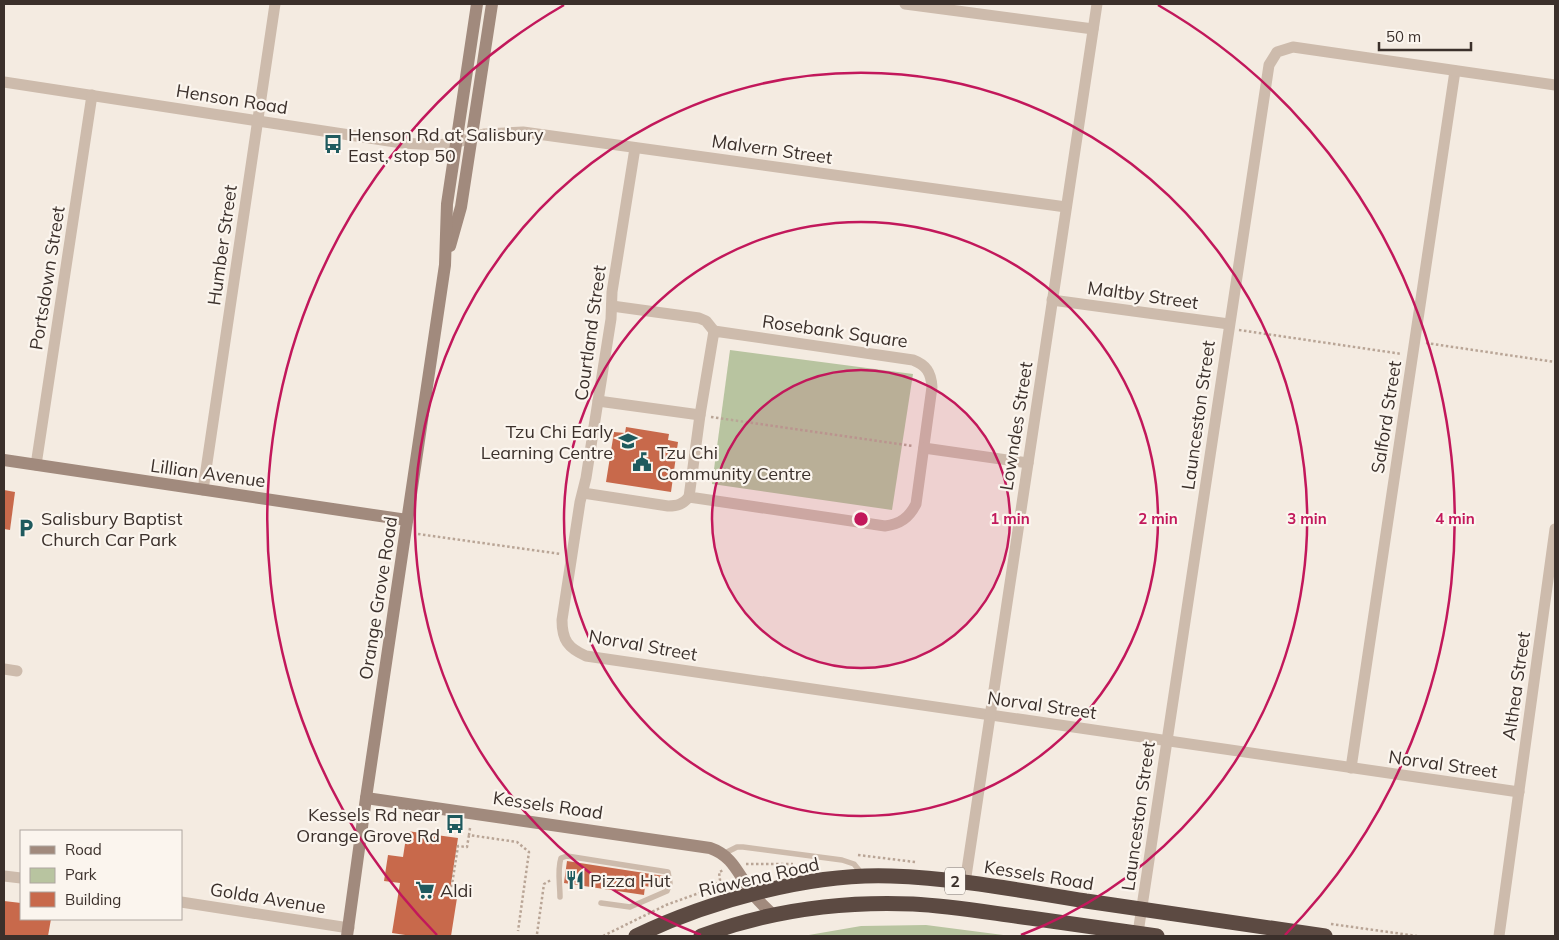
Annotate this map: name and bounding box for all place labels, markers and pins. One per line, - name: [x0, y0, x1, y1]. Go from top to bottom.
- place label: Henson Rd at Salisbury East, stop 50: [348, 123, 544, 167]
- bus stop icon: Henson Rd at Salisbury East, stop 50: [322, 133, 344, 155]
- place label: Tzu Chi Early Learning Centre: [481, 420, 613, 464]
- school or university icon: Tzu Chi Early Learning Centre: [617, 430, 639, 452]
- place label: Tzu Chi Community Centre: [657, 441, 811, 485]
- public building icon: Tzu Chi Community Centre: [631, 451, 653, 473]
- place label: Salisbury Baptist Church Car Park: [41, 507, 183, 551]
- centre of rings: [852, 510, 870, 528]
- parking icon: Salisbury Baptist Church Car Park: [15, 517, 37, 539]
- place label: Kessels Rd near Orange Grove Rd: [296, 803, 440, 847]
- bus stop icon: Kessels Rd near Orange Grove Rd: [444, 813, 466, 835]
- restaurant icon: Pizza Hut: [564, 869, 586, 891]
- place label: Pizza Hut: [590, 869, 671, 892]
- supermarket icon: Aldi: [414, 879, 436, 901]
- place label: Aldi: [440, 879, 473, 902]

